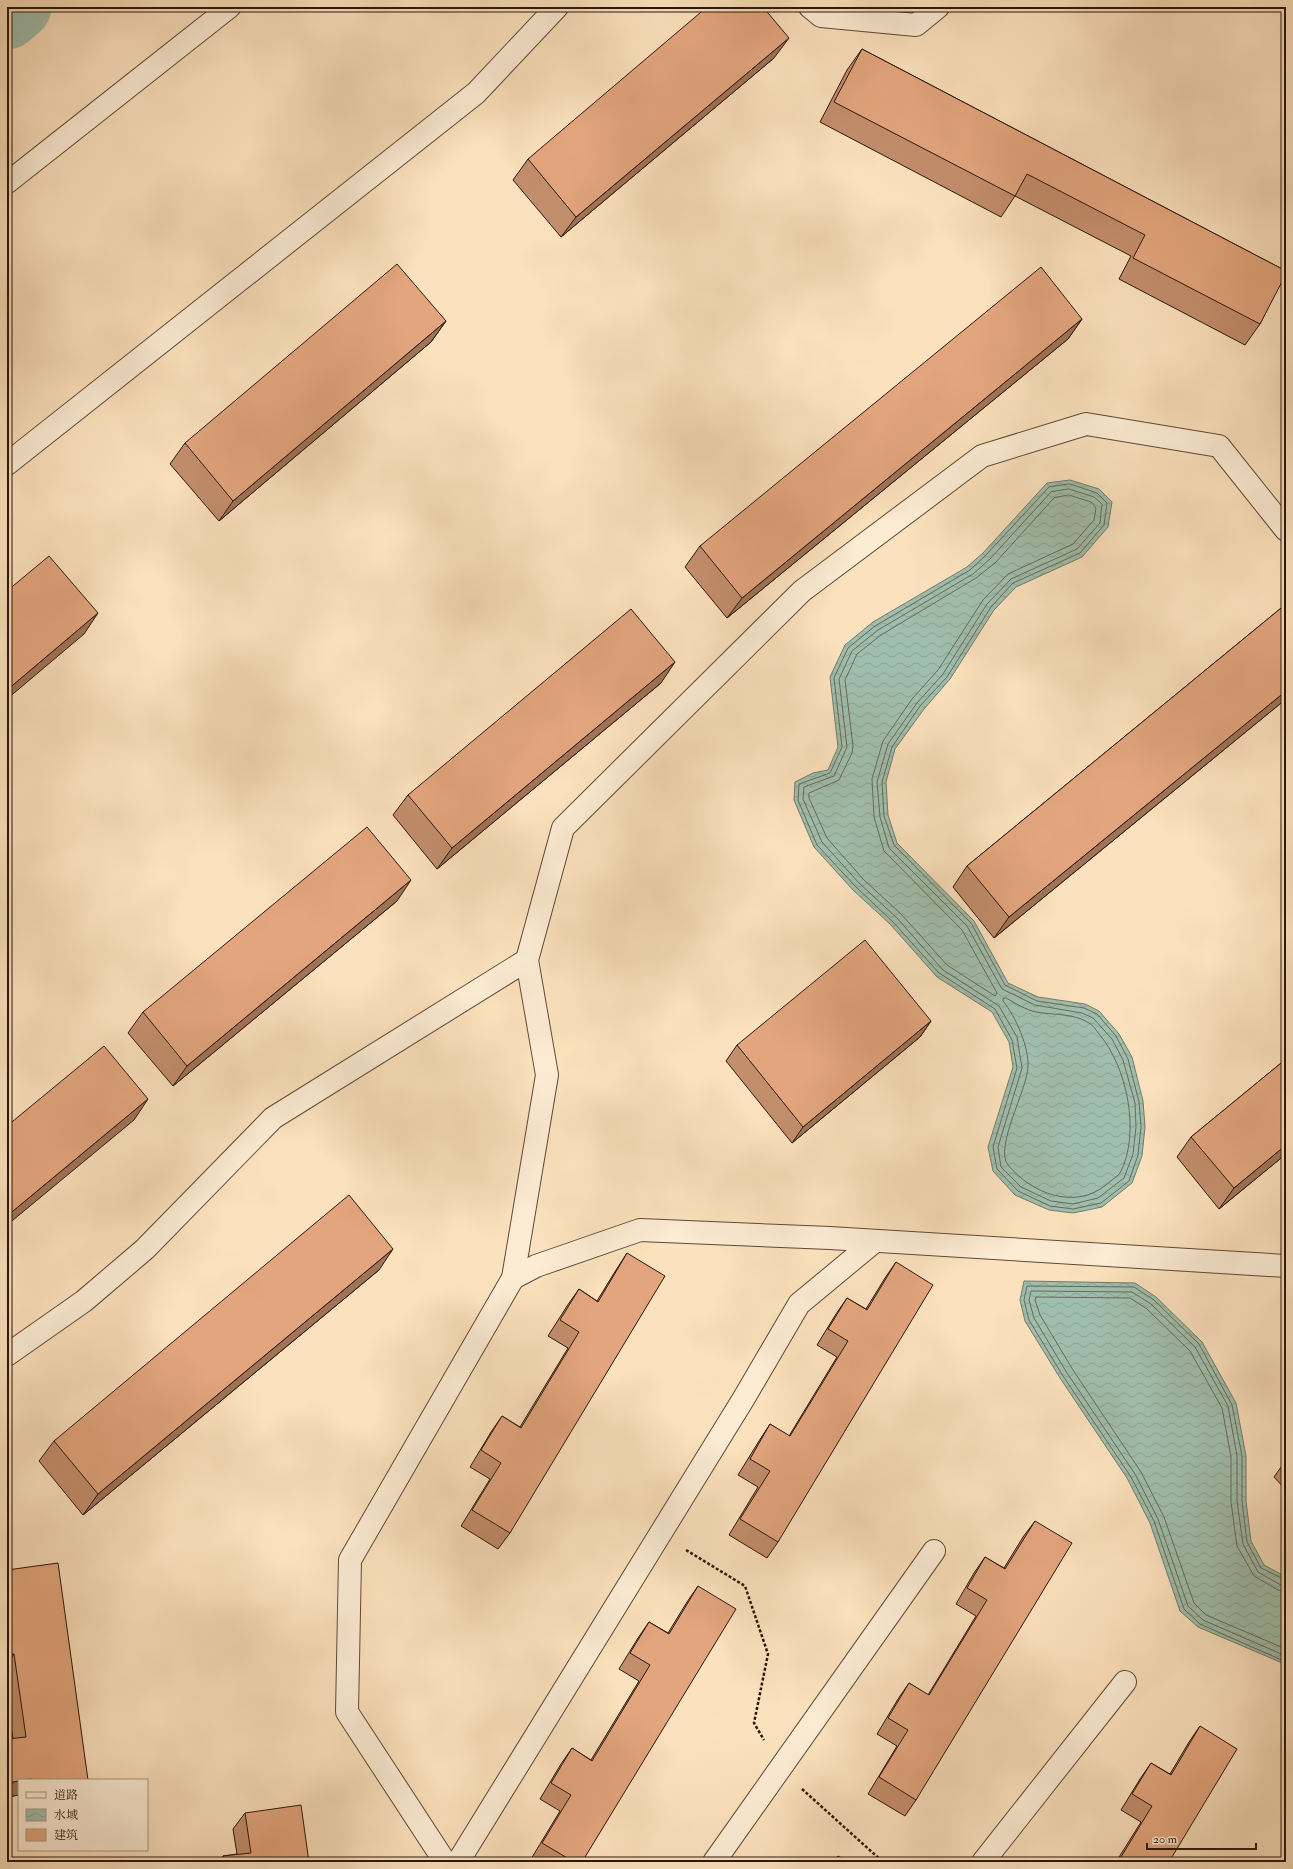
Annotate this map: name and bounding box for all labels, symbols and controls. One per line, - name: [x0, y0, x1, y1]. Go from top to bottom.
- legend: [18, 1779, 148, 1851]
- text: 道路: [54, 1788, 78, 1803]
- text: 水域: [54, 1808, 78, 1823]
- scale bar: [1147, 1825, 1256, 1851]
- text: 建筑: [54, 1828, 78, 1843]
- text: 20 m: [1153, 1832, 1178, 1847]

